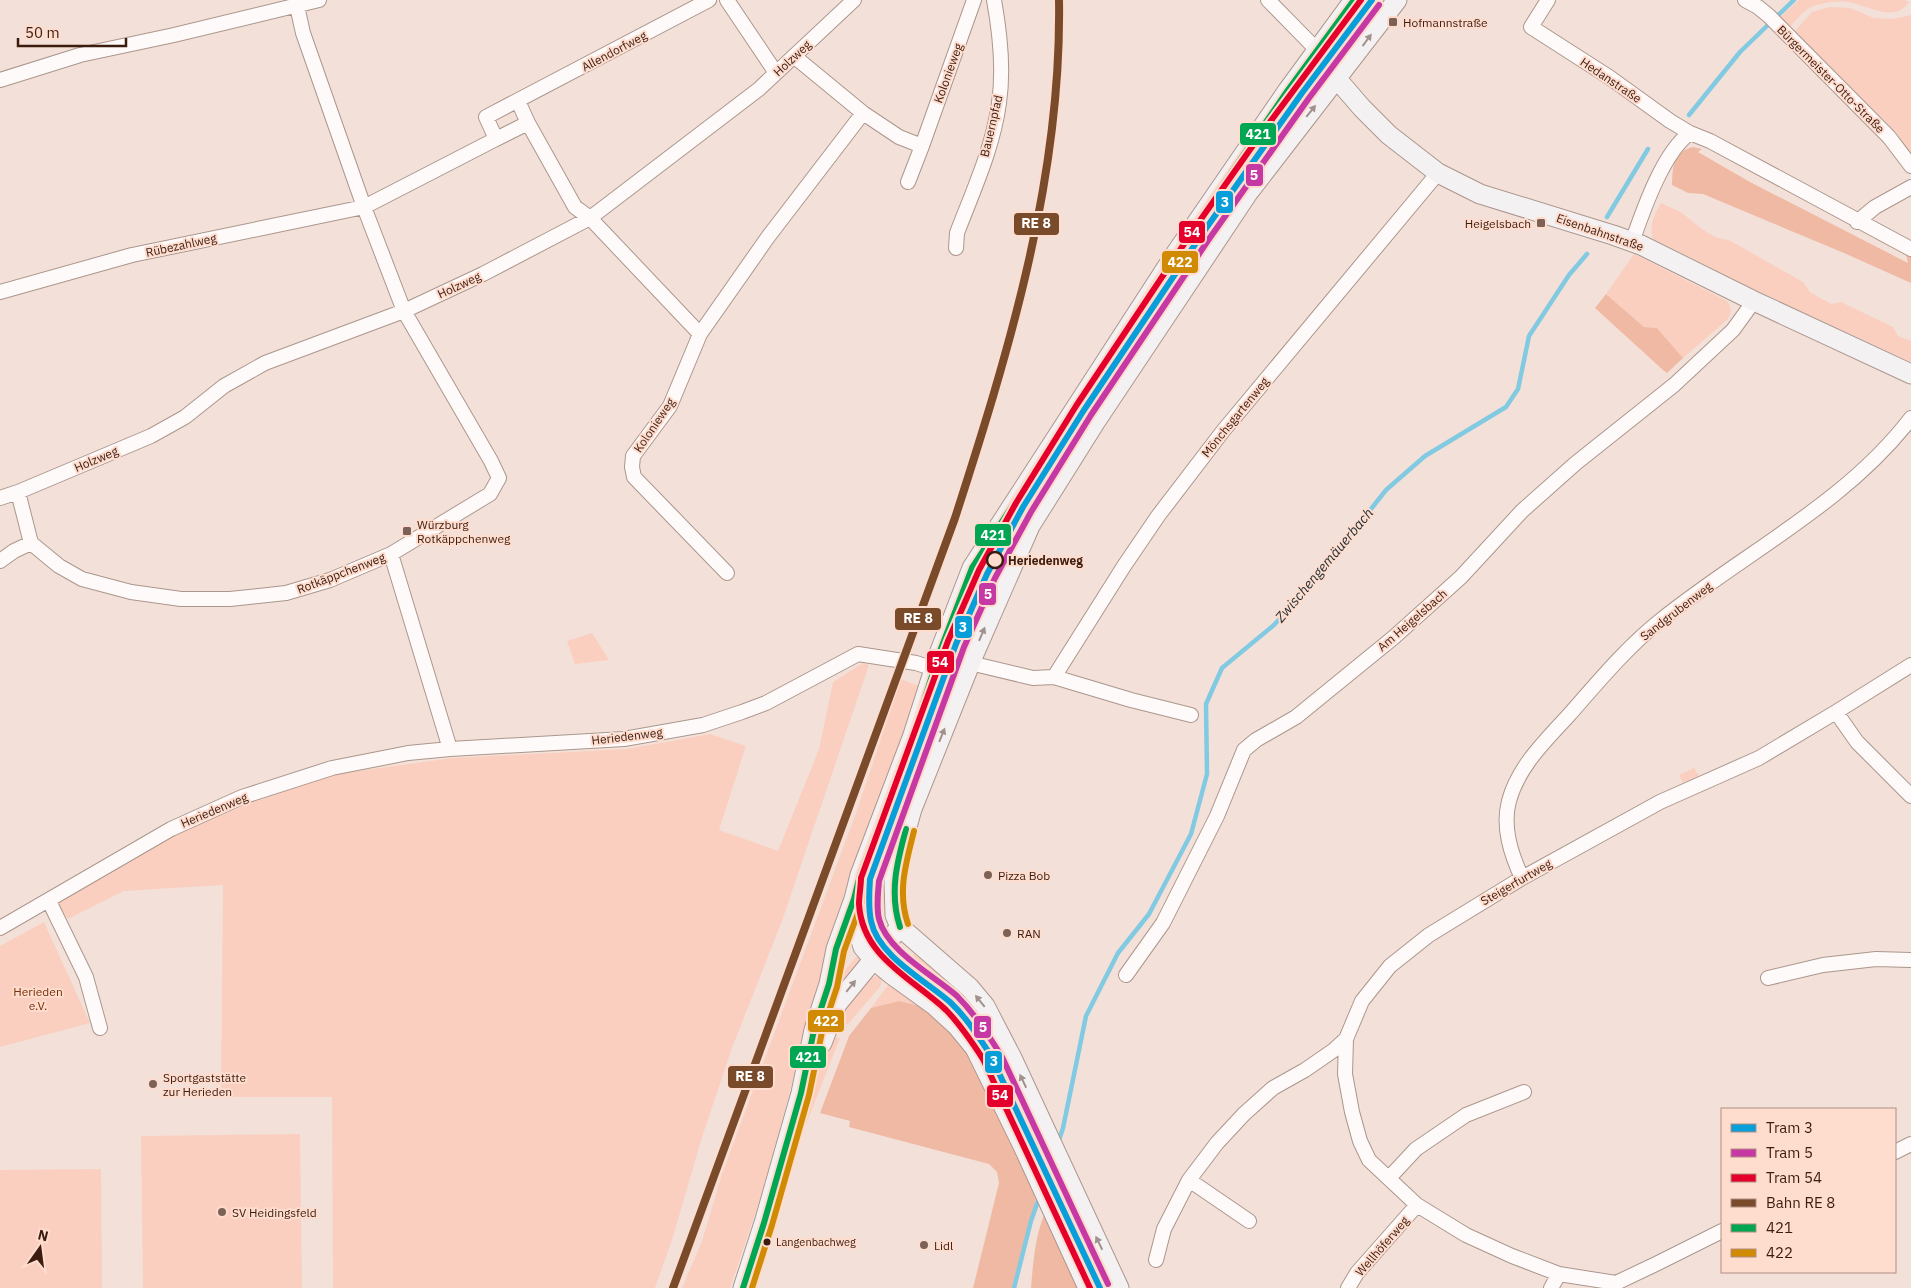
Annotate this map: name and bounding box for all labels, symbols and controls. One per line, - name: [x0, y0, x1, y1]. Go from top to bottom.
- scale bar: [18, 15, 125, 47]
- place label: Hofmannstraße: [1403, 15, 1488, 30]
- marker: Hofmannstraße: [1387, 16, 1399, 28]
- street label: Bürgermeister-Otto-Straße: [1774, 22, 1888, 136]
- text: 50 m: [25, 23, 60, 42]
- street label: Allendorfweg: [579, 27, 650, 74]
- one-way arrow: [1362, 34, 1372, 47]
- street label: Holzweg: [770, 36, 814, 79]
- street label: Kolonieweg: [930, 40, 966, 105]
- street label: Hedanstraße: [1578, 54, 1645, 106]
- street label: Bauernpfad: [977, 94, 1005, 158]
- one-way arrow: [1306, 105, 1317, 118]
- line badge: 421: [1239, 122, 1277, 146]
- text: 421: [1245, 125, 1271, 143]
- line badge: 5: [1245, 163, 1264, 187]
- text: 5: [1250, 166, 1258, 184]
- line badge: 3: [1215, 190, 1234, 214]
- text: 3: [1221, 193, 1229, 211]
- street label: Eisenbahnstraße: [1554, 210, 1646, 254]
- line badge: RE 8: [1013, 212, 1060, 236]
- text: RE 8: [1021, 214, 1051, 232]
- place label: Heigelsbach: [1465, 216, 1531, 231]
- marker: Heigelsbach: [1535, 217, 1547, 229]
- line badge: 54: [1178, 220, 1206, 244]
- text: 54: [1184, 223, 1200, 241]
- street label: Rübezahlweg: [144, 230, 218, 260]
- line badge: 422: [1161, 250, 1199, 274]
- text: 422: [1167, 253, 1193, 271]
- street label: Holzweg: [435, 268, 484, 302]
- street label: Mönchsgartenweg: [1198, 373, 1272, 460]
- street label: Kolonieweg: [630, 394, 678, 455]
- street label: Holzweg: [72, 443, 121, 475]
- water label: Zwischengemäuerbach: [1270, 504, 1377, 627]
- place label: Würzburg Rotkäppchenweg: [417, 517, 511, 546]
- line badge: 421: [974, 523, 1012, 547]
- marker: Würzburg Rotkäppchenweg: [401, 525, 413, 537]
- text: 421: [980, 526, 1006, 544]
- street label: Rotkäppchenweg: [295, 549, 388, 597]
- marker: Heriedenweg: [986, 551, 1004, 569]
- place label: Heriedenweg: [1008, 553, 1083, 568]
- street label: Sandgrubenweg: [1637, 578, 1715, 644]
- line badge: 5: [978, 582, 997, 606]
- text: 5: [984, 585, 992, 603]
- street label: Am Heigelsbach: [1374, 586, 1450, 654]
- line badge: RE 8: [894, 607, 942, 631]
- text: RE 8: [903, 609, 933, 627]
- line badge: 3: [954, 615, 973, 639]
- text: 3: [959, 618, 967, 636]
- one-way arrow: [979, 627, 987, 641]
- line badge: 54: [926, 650, 955, 674]
- text: 54: [932, 653, 948, 671]
- street label: Heriedenweg: [591, 724, 664, 748]
- one-way arrow: [938, 727, 946, 742]
- street label: Heriedenweg: [178, 789, 250, 831]
- street label: Steigerfurtweg: [1478, 855, 1555, 908]
- place label: Pizza Bob: [998, 868, 1050, 883]
- marker: Pizza Bob: [982, 869, 994, 881]
- place label: RAN: [1017, 926, 1041, 941]
- marker: RAN: [1001, 927, 1013, 939]
- one-way arrow: [845, 980, 856, 993]
- park label: Herieden e.V.: [13, 984, 63, 1013]
- one-way arrow: [975, 995, 986, 1008]
- line badge: 422: [807, 1009, 845, 1033]
- text: 422: [813, 1012, 839, 1030]
- line badge: 5: [973, 1015, 992, 1039]
- text: 5: [979, 1018, 987, 1036]
- line badge: 421: [789, 1045, 827, 1069]
- text: 421: [795, 1048, 821, 1066]
- line badge: 3: [984, 1050, 1003, 1074]
- text: 3: [990, 1052, 998, 1070]
- line badge: RE 8: [727, 1065, 774, 1089]
- text: RE 8: [735, 1067, 765, 1085]
- place label: Sportgaststätte zur Herieden: [163, 1070, 247, 1099]
- one-way arrow: [1019, 1074, 1027, 1088]
- marker: Sportgaststätte zur Herieden: [147, 1078, 159, 1090]
- line badge: 54: [986, 1084, 1014, 1108]
- text: 54: [992, 1086, 1008, 1104]
- legend: [1721, 1108, 1896, 1273]
- text: Tram 3: [1766, 1118, 1813, 1137]
- text: Tram 5: [1766, 1143, 1813, 1162]
- text: Tram 54: [1766, 1168, 1822, 1187]
- text: Bahn RE 8: [1766, 1193, 1835, 1212]
- place label: SV Heidingsfeld: [232, 1205, 317, 1220]
- marker: SV Heidingsfeld: [216, 1206, 228, 1218]
- street label: Wellhöferweg: [1352, 1213, 1412, 1279]
- text: 421: [1766, 1218, 1793, 1237]
- north arrow: [15, 1223, 65, 1273]
- text: N: [36, 1225, 50, 1245]
- place label: Langenbachweg: [776, 1235, 856, 1249]
- one-way arrow: [1095, 1236, 1103, 1250]
- marker: Langenbachweg: [762, 1237, 772, 1247]
- place label: Lidl: [934, 1238, 953, 1253]
- marker: Lidl: [918, 1239, 930, 1251]
- text: 422: [1766, 1243, 1793, 1262]

